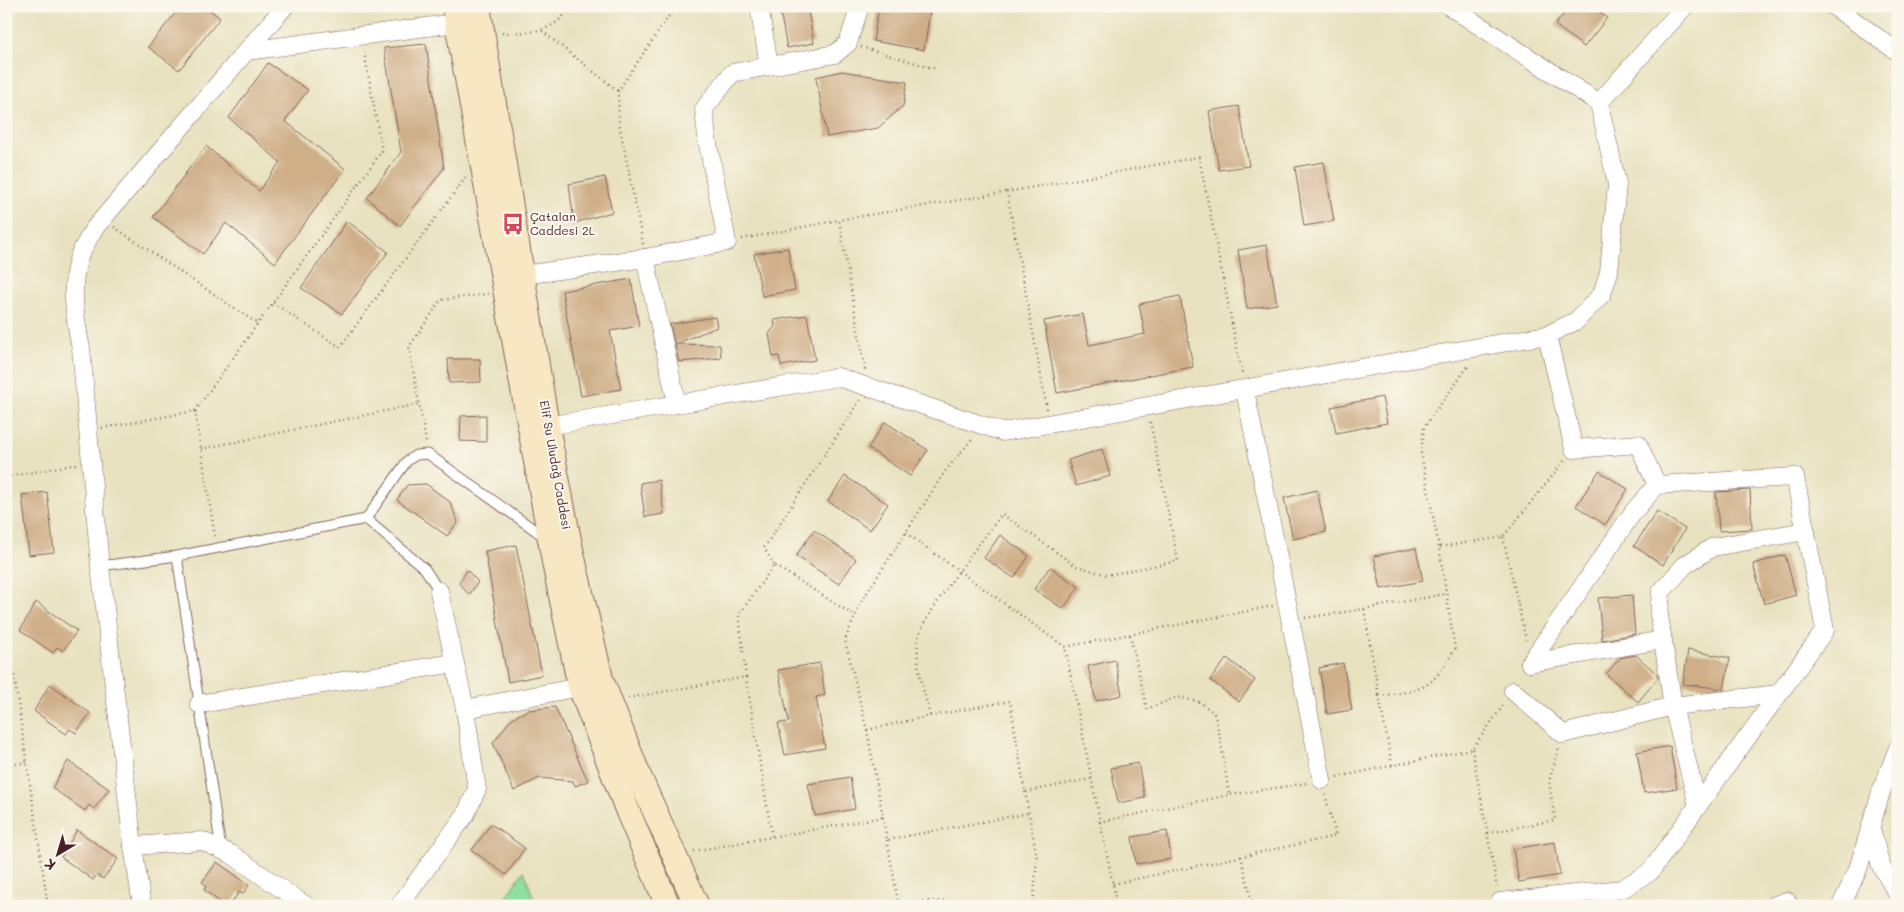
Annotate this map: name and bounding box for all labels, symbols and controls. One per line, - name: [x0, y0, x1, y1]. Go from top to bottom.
- place label: Çatalan Caddesi 2L: [530, 208, 596, 238]
- bus stop icon: Çatalan Caddesi 2L: [500, 211, 526, 237]
- street label: Elif Su Uludağ Caddesi: [537, 399, 575, 531]
- north arrow: [32, 830, 82, 880]
- text: K: [40, 854, 59, 875]

